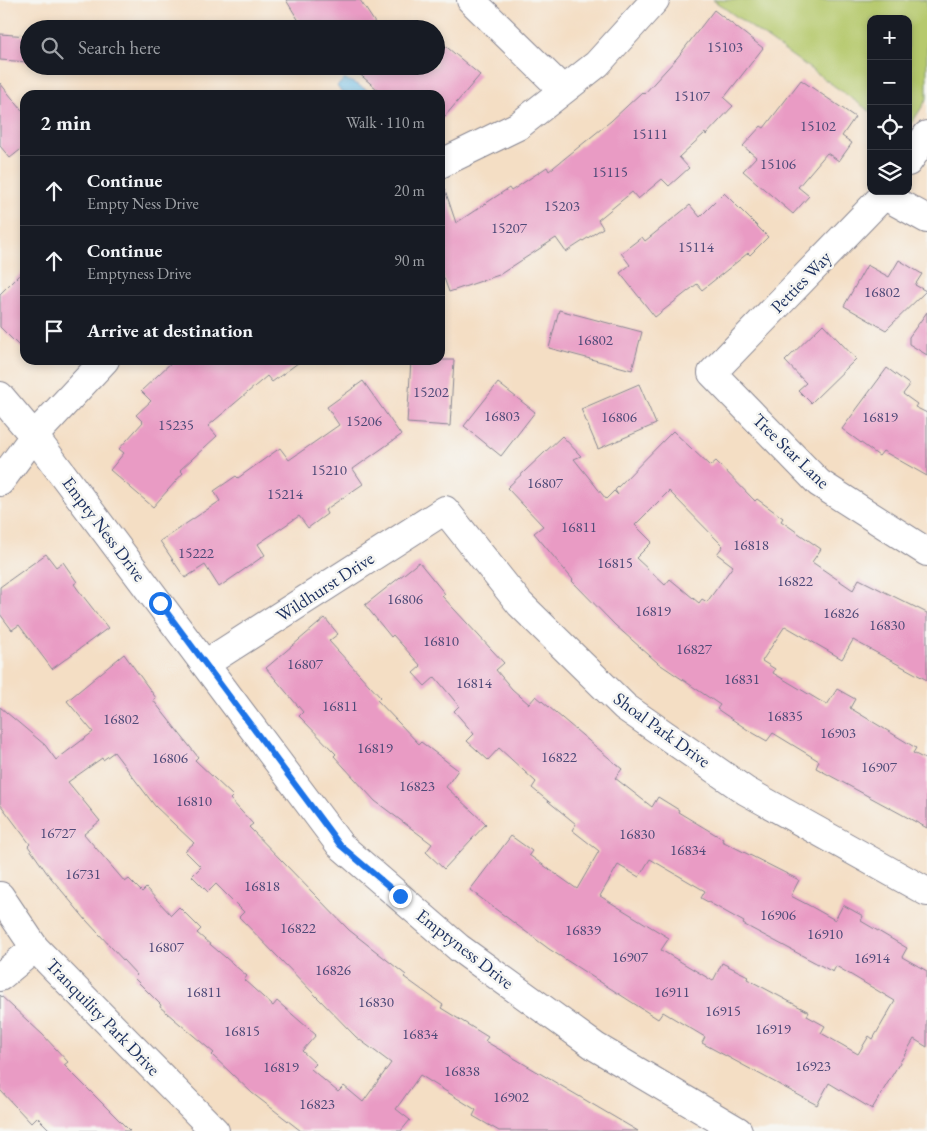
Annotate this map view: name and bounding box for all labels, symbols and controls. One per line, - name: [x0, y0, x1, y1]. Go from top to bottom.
- map controls: [867, 15, 912, 195]
- button: +: [867, 15, 912, 60]
- search box: [20, 20, 445, 75]
- icon: search: [38, 34, 66, 62]
- text: Search here: [78, 35, 160, 60]
- house number: 15103: [707, 37, 743, 56]
- button: −: [867, 60, 912, 105]
- house number: 15107: [674, 86, 711, 105]
- button: locate: [867, 105, 912, 150]
- text: 2 min: [40, 109, 91, 136]
- text: Walk · 110 m: [346, 112, 425, 133]
- house number: 15102: [800, 116, 837, 135]
- house number: 15111: [632, 124, 668, 143]
- button: layers: [867, 150, 912, 195]
- house number: 15106: [760, 154, 796, 173]
- house number: 15115: [592, 162, 628, 181]
- text: Continue: [87, 168, 162, 193]
- icon: ahead: [40, 177, 68, 205]
- text: 20 m: [394, 180, 425, 201]
- text: Empty Ness Drive: [87, 193, 199, 214]
- house number: 15203: [544, 196, 580, 215]
- house number: 15207: [491, 218, 528, 237]
- house number: 15114: [678, 237, 715, 256]
- text: Continue: [87, 238, 162, 263]
- street label: Petties Way: [765, 246, 836, 318]
- icon: ahead: [40, 247, 68, 275]
- text: 90 m: [394, 250, 425, 271]
- text: Emptyness Drive: [87, 263, 191, 284]
- house number: 16802: [864, 282, 901, 301]
- icon: arrive: [40, 317, 68, 345]
- text: Arrive at destination: [87, 318, 253, 343]
- house number: 16802: [577, 330, 614, 349]
- house number: 15202: [413, 382, 450, 401]
- house number: 16803: [484, 406, 520, 425]
- house number: 16806: [601, 407, 637, 426]
- house number: 16819: [862, 407, 898, 426]
- street label: Tree Star Lane: [748, 408, 835, 493]
- house number: 15206: [346, 411, 382, 430]
- house number: 15235: [158, 415, 194, 434]
- house number: 15210: [311, 460, 347, 479]
- street label: Empty Ness Drive: [57, 472, 151, 586]
- house number: 16807: [527, 473, 564, 492]
- house number: 15214: [267, 484, 304, 503]
- house number: 16811: [561, 517, 597, 536]
- house number: 16818: [733, 535, 769, 554]
- house number: 15222: [178, 543, 215, 562]
- street label: Wildhurst Drive: [271, 546, 378, 627]
- house number: 16815: [597, 553, 633, 572]
- house number: 16822: [777, 571, 814, 590]
- house number: 16806: [387, 589, 423, 608]
- route start: [149, 592, 172, 615]
- house number: 16819: [635, 601, 671, 620]
- house number: 16826: [823, 603, 859, 622]
- house number: 16830: [869, 615, 905, 634]
- house number: 16810: [423, 631, 459, 650]
- house number: 16827: [676, 639, 713, 658]
- house number: 16807: [287, 654, 324, 673]
- house number: 16831: [724, 669, 760, 688]
- house number: 16814: [456, 673, 493, 692]
- street label: Shoal Park Drive: [609, 687, 715, 772]
- house number: 16811: [322, 696, 358, 715]
- house number: 16835: [767, 706, 803, 725]
- house number: 16802: [103, 709, 140, 728]
- house number: 16903: [820, 723, 856, 742]
- house number: 16819: [357, 738, 393, 757]
- house number: 16822: [541, 747, 578, 766]
- house number: 16806: [152, 748, 188, 767]
- house number: 16907: [861, 757, 898, 776]
- house number: 16823: [399, 776, 435, 795]
- house number: 16810: [176, 791, 212, 810]
- house number: 16727: [40, 823, 77, 842]
- house number: 16830: [619, 824, 655, 843]
- house number: 16834: [670, 840, 707, 859]
- house number: 16731: [65, 864, 101, 883]
- house number: 16818: [244, 876, 280, 895]
- route end: [389, 885, 412, 908]
- street label: Emptyness Drive: [412, 903, 519, 994]
- house number: 16906: [760, 905, 796, 924]
- house number: 16822: [280, 918, 317, 937]
- house number: 16839: [565, 920, 601, 939]
- house number: 16910: [807, 924, 843, 943]
- house number: 16807: [148, 937, 185, 956]
- house number: 16907: [612, 947, 649, 966]
- house number: 16914: [854, 948, 891, 967]
- street label: Tranquility Park Drive: [41, 953, 165, 1080]
- house number: 16826: [315, 960, 351, 979]
- house number: 16811: [186, 982, 222, 1001]
- house number: 16911: [654, 982, 690, 1001]
- house number: 16830: [358, 992, 394, 1011]
- house number: 16915: [705, 1001, 741, 1020]
- house number: 16919: [755, 1019, 791, 1038]
- house number: 16815: [224, 1021, 260, 1040]
- house number: 16834: [402, 1024, 439, 1043]
- house number: 16923: [795, 1056, 831, 1075]
- house number: 16819: [263, 1057, 299, 1076]
- house number: 16838: [444, 1061, 480, 1080]
- house number: 16902: [493, 1087, 530, 1106]
- house number: 16823: [299, 1094, 335, 1113]

